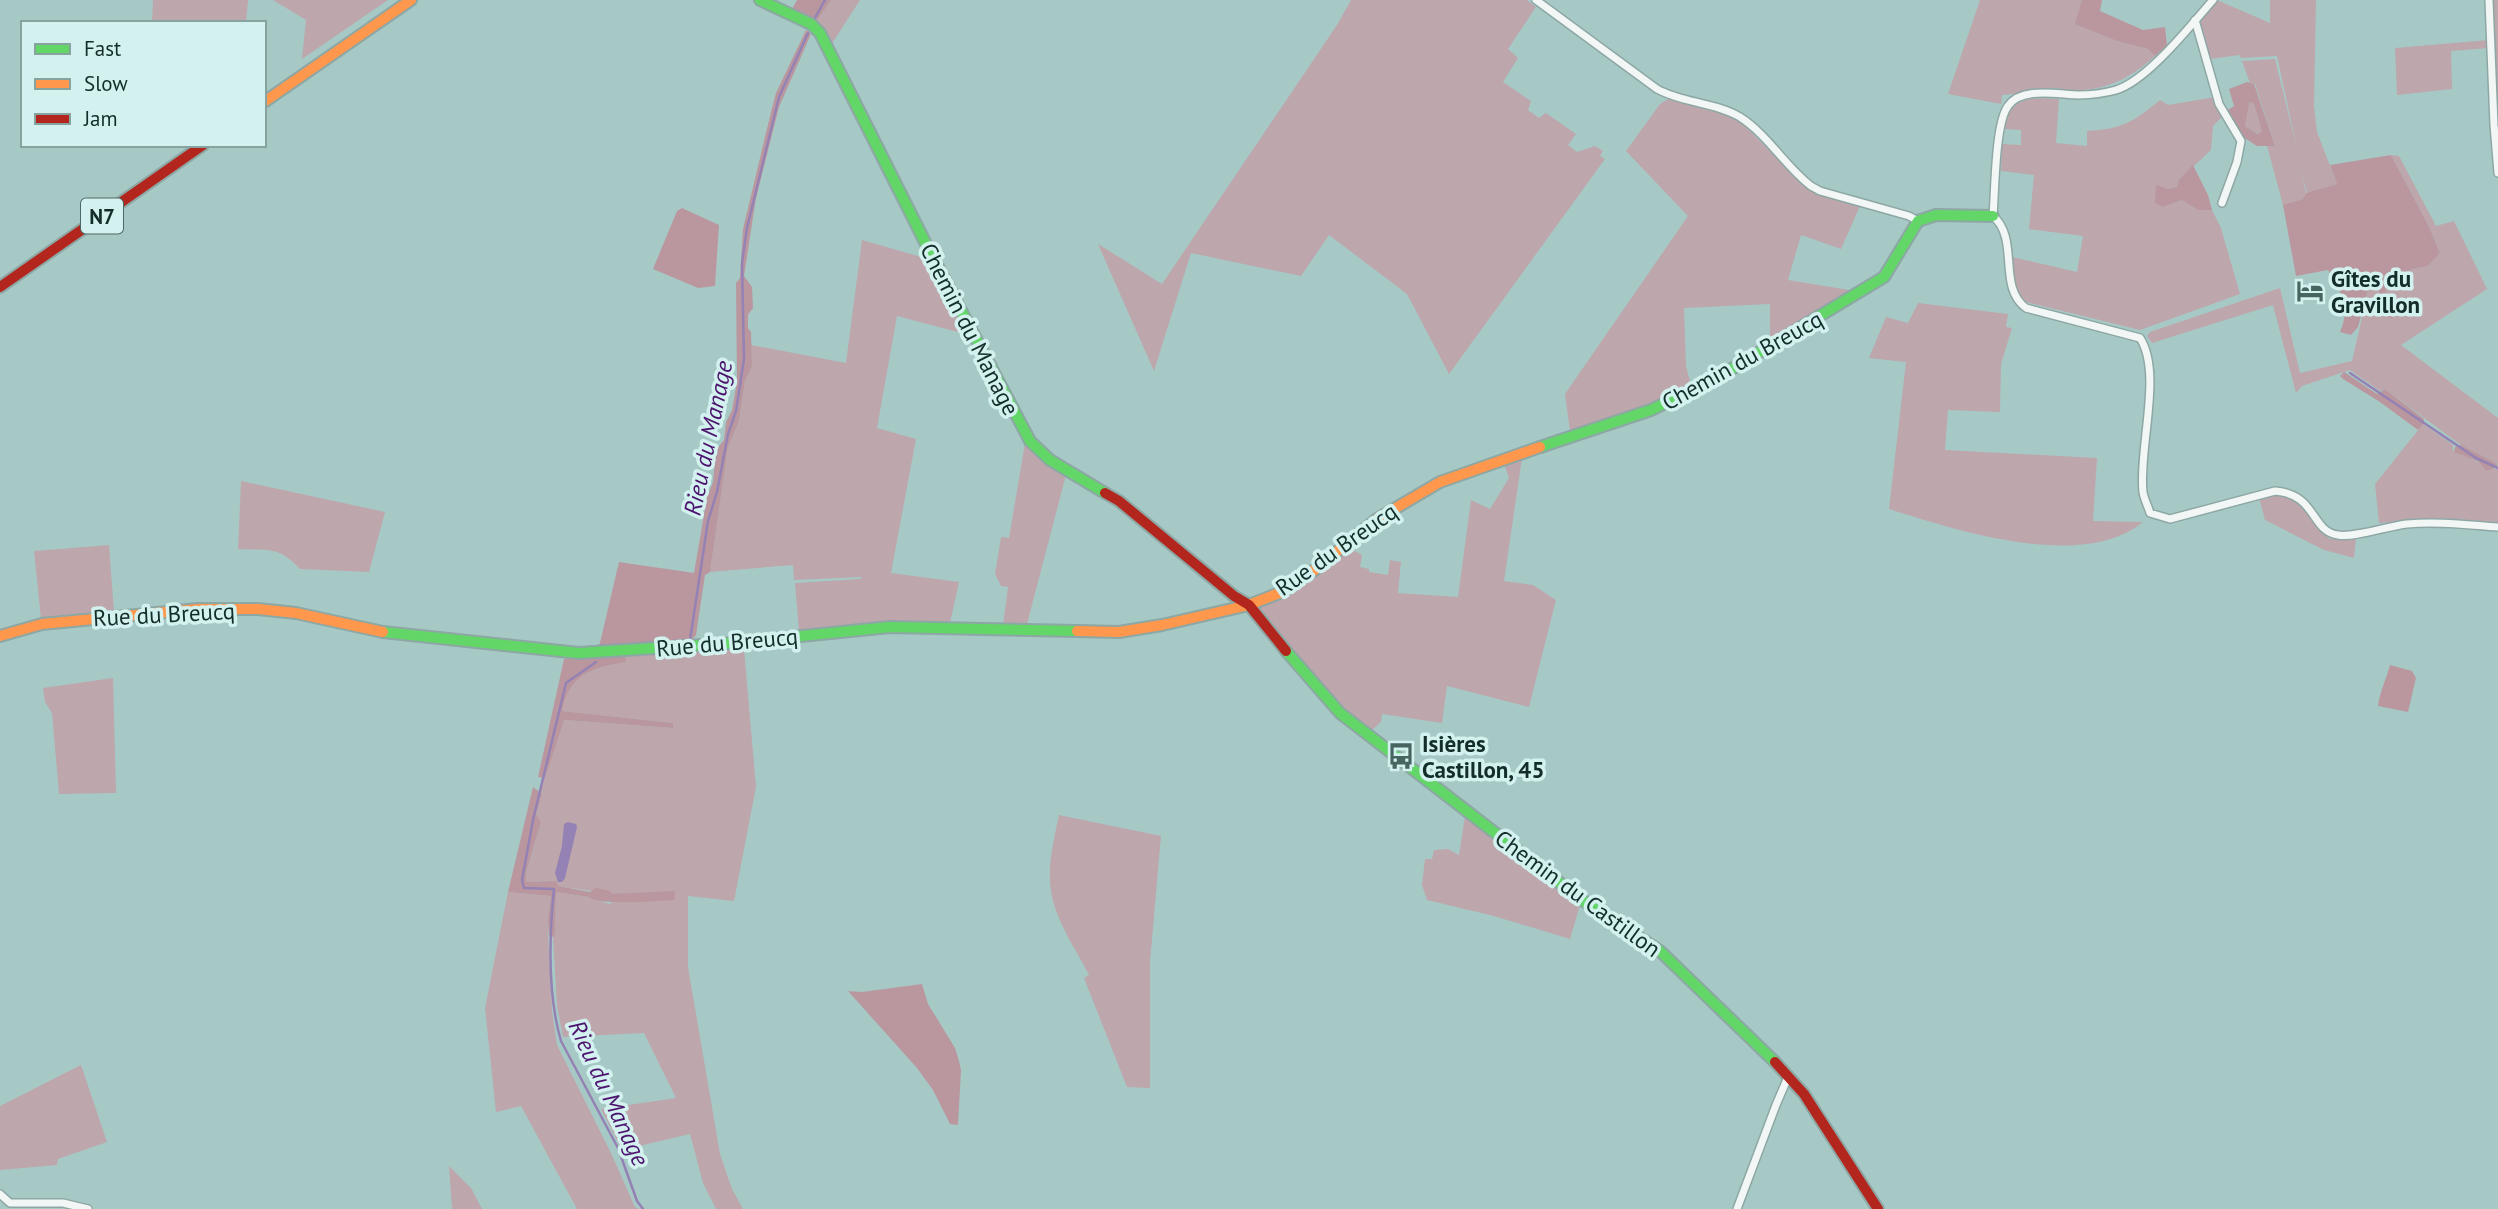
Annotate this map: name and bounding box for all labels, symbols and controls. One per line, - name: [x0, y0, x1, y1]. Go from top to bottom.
- legend: [21, 21, 266, 147]
- text: Fast: [84, 35, 121, 62]
- text: Slow: [84, 70, 128, 97]
- text: Jam: [83, 105, 118, 132]
- road number: N7: [81, 198, 123, 234]
- street label: Chemin du Manage: [914, 238, 1026, 420]
- place label: Gîtes du Gravillon: [2331, 264, 2420, 319]
- hotel icon: Gîtes du Gravillon: [2295, 276, 2325, 306]
- street label: Chemin du Breucq: [1657, 304, 1827, 416]
- water label: Rieu du Manage: [676, 358, 740, 518]
- street label: Rue du Breucq: [1269, 496, 1403, 602]
- street label: Rue du Breucq: [92, 596, 236, 632]
- street label: Rue du Breucq: [655, 621, 799, 663]
- place label: Isières Castillon, 45: [1422, 729, 1544, 784]
- bus stop icon: Isières Castillon, 45: [1386, 741, 1416, 771]
- street label: Chemin du Castillon: [1489, 823, 1667, 963]
- water label: Rieu du Manage: [562, 1015, 656, 1171]

